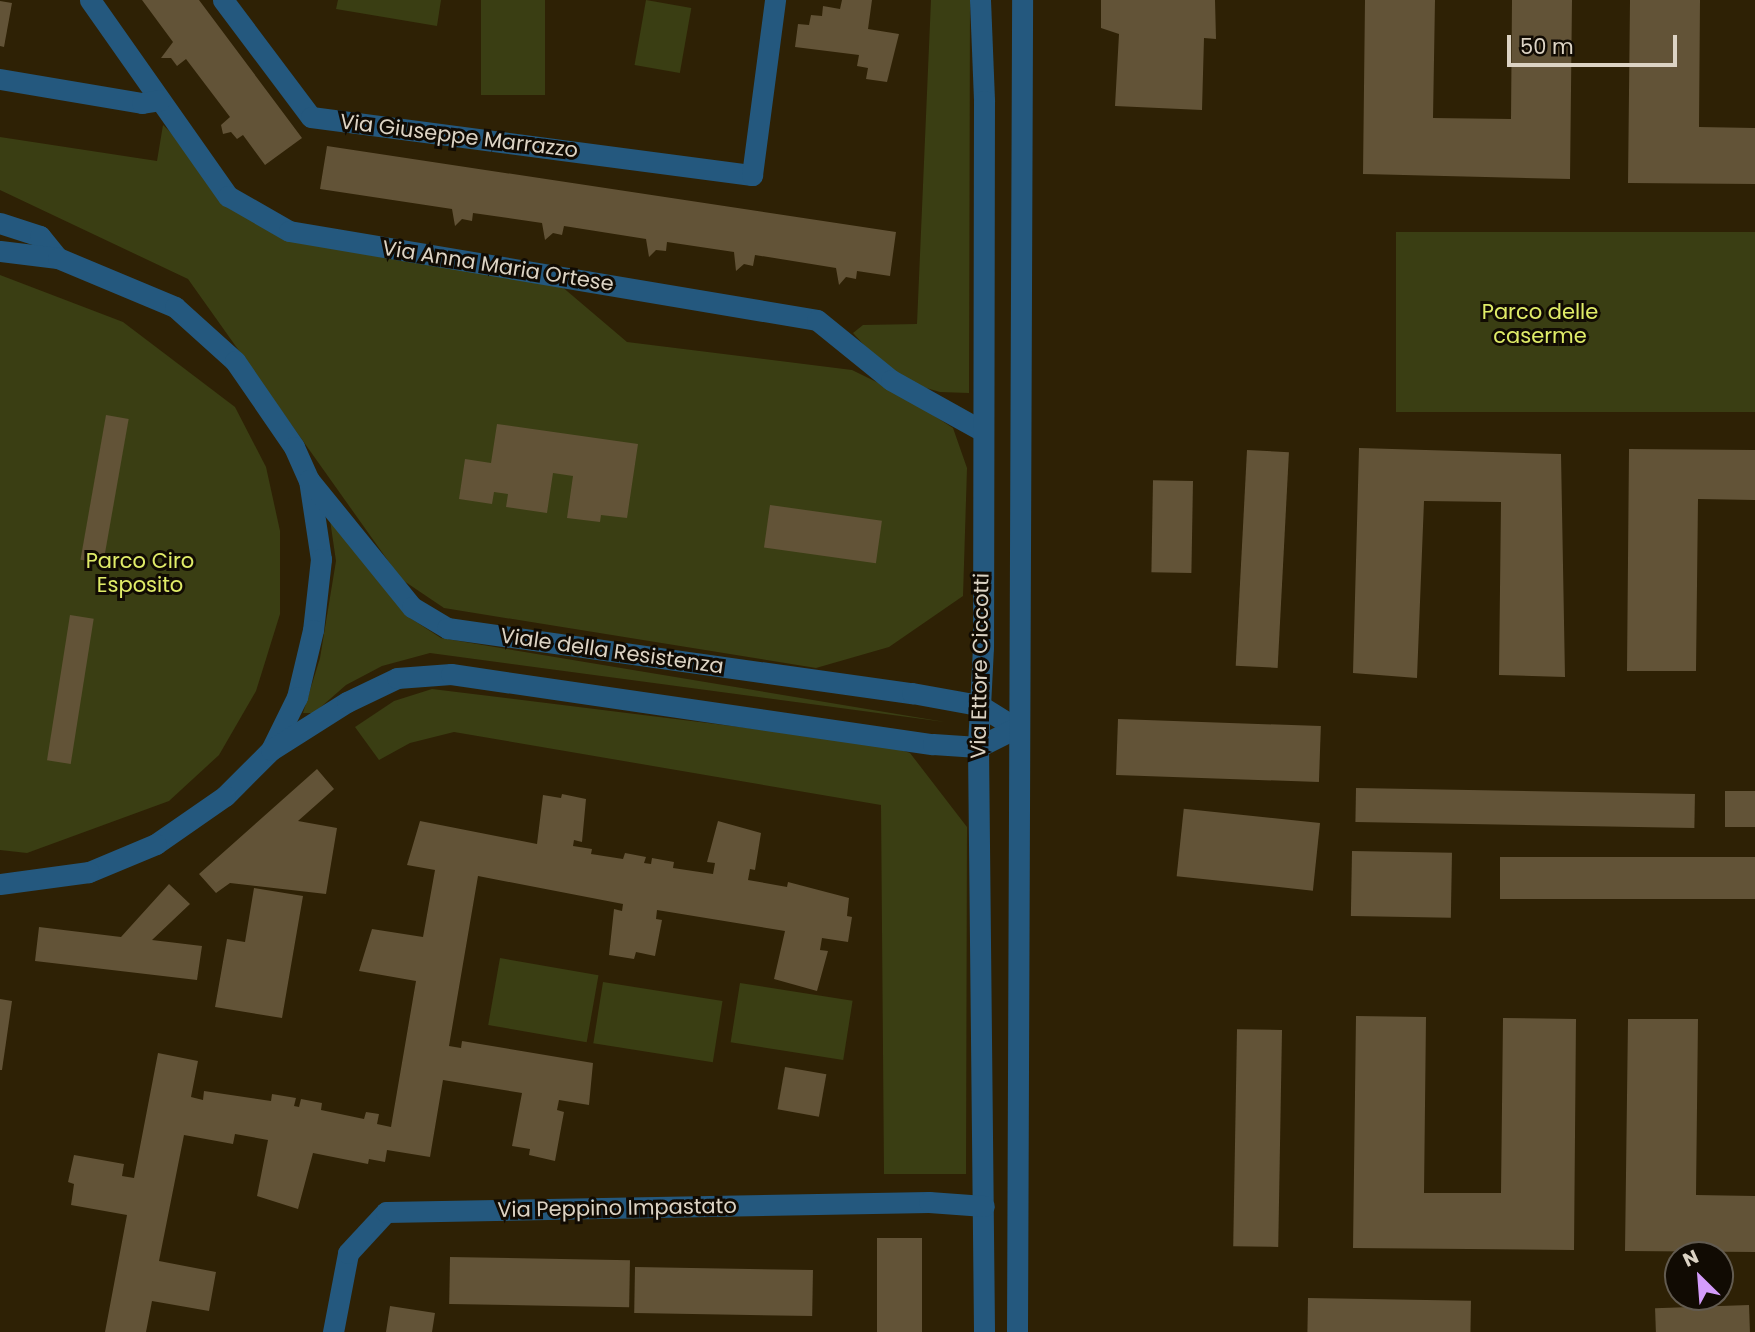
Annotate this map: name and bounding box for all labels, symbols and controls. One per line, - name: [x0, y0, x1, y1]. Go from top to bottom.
- scale bar: [1510, 21, 1680, 65]
- text: 50 m: [1520, 32, 1574, 61]
- street label: Via Giuseppe Marrazzo: [338, 109, 580, 163]
- street label: Via Anna Maria Ortese: [380, 235, 616, 297]
- park label: Parco delle caserme: [1482, 299, 1598, 349]
- park label: Parco Ciro Esposito: [86, 548, 194, 598]
- street label: Via Ettore Ciccotti: [966, 573, 994, 759]
- street label: Viale della Resistenza: [499, 623, 725, 679]
- street label: Via Peppino Impastato: [497, 1193, 737, 1223]
- north arrow: [1664, 1241, 1734, 1311]
- text: N: [1679, 1243, 1703, 1274]

